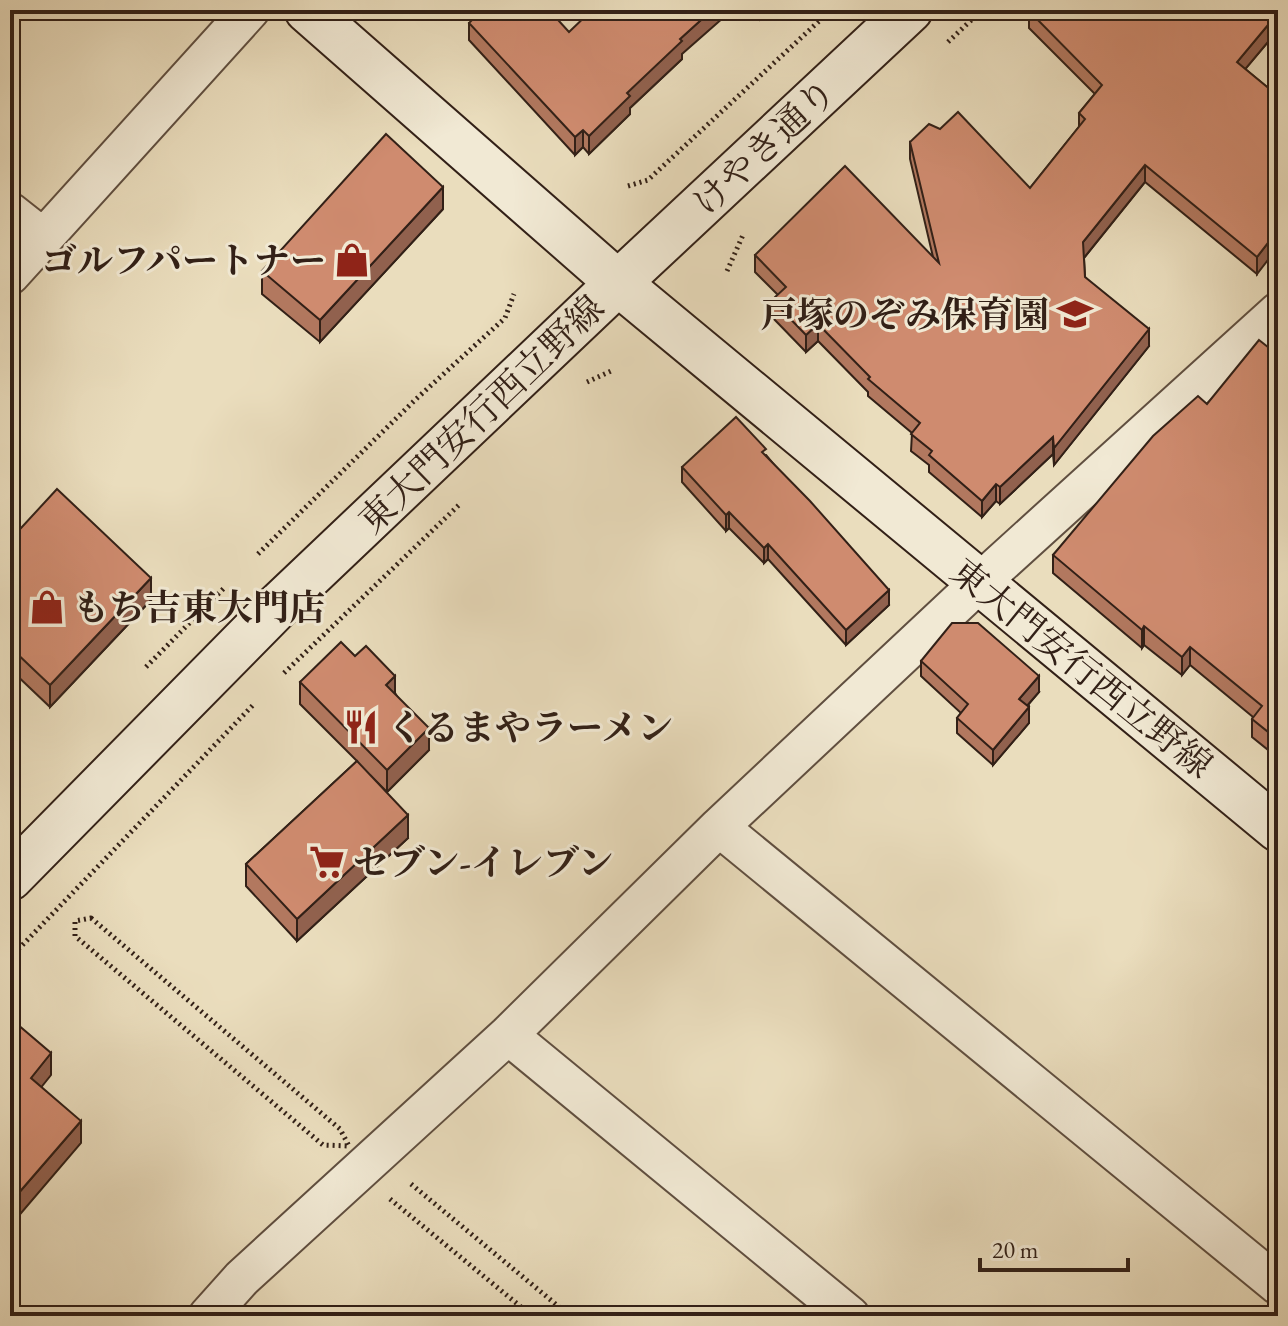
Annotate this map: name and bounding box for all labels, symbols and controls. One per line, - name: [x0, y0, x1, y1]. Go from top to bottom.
- street label: けやき通り: [682, 68, 846, 226]
- place label: ゴルフパートナー: [41, 237, 326, 284]
- shop icon: ゴルフパートナー: [333, 241, 371, 279]
- street label: 東大門安行西立野線: [348, 285, 614, 543]
- place label: 戸塚のぞみ保育園: [761, 291, 1049, 338]
- school or university icon: 戸塚のぞみ保育園: [1056, 295, 1094, 333]
- street label: 東大門安行西立野線: [941, 548, 1223, 788]
- place label: もち吉東大門店: [73, 584, 325, 631]
- shop icon: もち吉東大門店: [28, 588, 66, 626]
- place label: くるまやラーメン: [387, 704, 673, 751]
- restaurant icon: くるまやラーメン: [342, 708, 380, 746]
- place label: セブン-イレブン: [353, 839, 614, 886]
- supermarket icon: セブン-イレブン: [308, 843, 346, 881]
- scale bar: [980, 1222, 1128, 1272]
- text: 20 m: [992, 1234, 1039, 1265]

